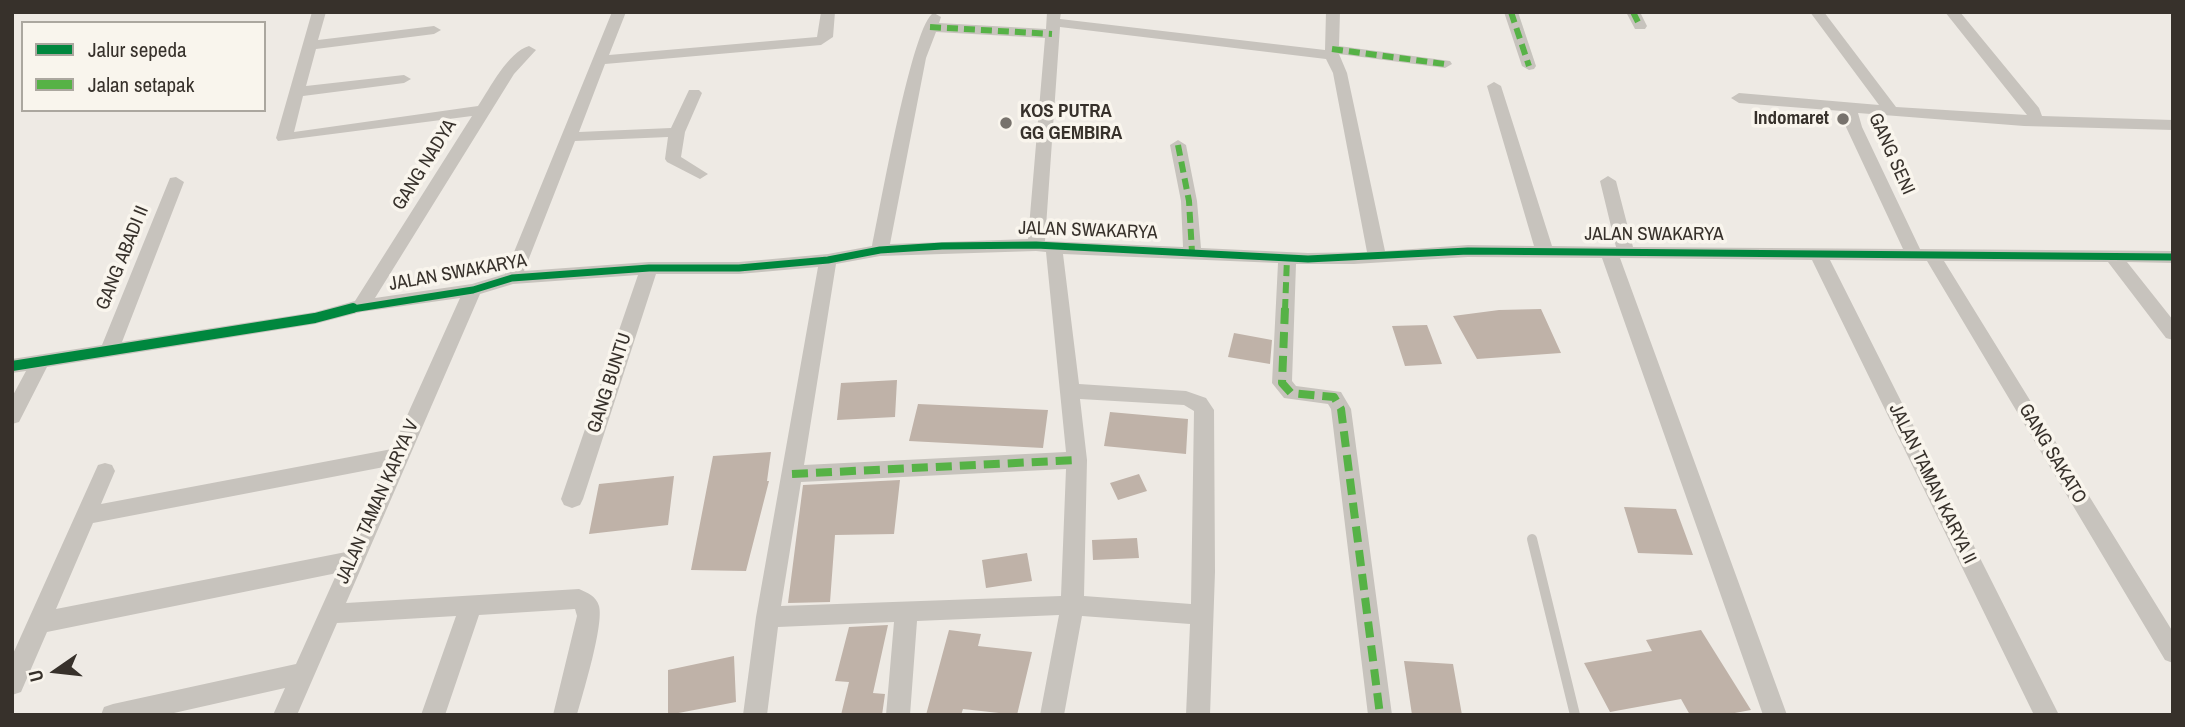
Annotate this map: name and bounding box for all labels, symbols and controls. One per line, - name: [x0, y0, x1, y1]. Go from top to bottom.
- legend: [21, 21, 266, 112]
- text: Jalur sepeda: [88, 35, 187, 64]
- text: Jalan setapak: [88, 70, 194, 99]
- place label: KOS PUTRA GG GEMBIRA: [1020, 101, 1122, 145]
- place label: Indomaret: [1754, 108, 1829, 130]
- street label: GANG SENI: [1863, 110, 1919, 198]
- marker: Indomaret: [1835, 111, 1851, 127]
- street label: GANG NADYA: [388, 115, 462, 215]
- marker: KOS PUTRA GG GEMBIRA: [998, 115, 1014, 131]
- street label: GANG ABADI II: [92, 203, 154, 313]
- street label: JALAN SWAKARYA: [1018, 217, 1158, 245]
- street label: JALAN SWAKARYA: [1584, 224, 1724, 246]
- street label: JALAN SWAKARYA: [387, 250, 529, 296]
- street label: GANG BUNTU: [583, 330, 637, 436]
- street label: JALAN TAMAN KARYA II: [1883, 400, 1981, 568]
- street label: GANG SAKATO: [2013, 400, 2091, 508]
- street label: JALAN TAMAN KARYA V: [332, 417, 424, 587]
- north arrow: [21, 636, 91, 706]
- text: U: [22, 667, 50, 685]

